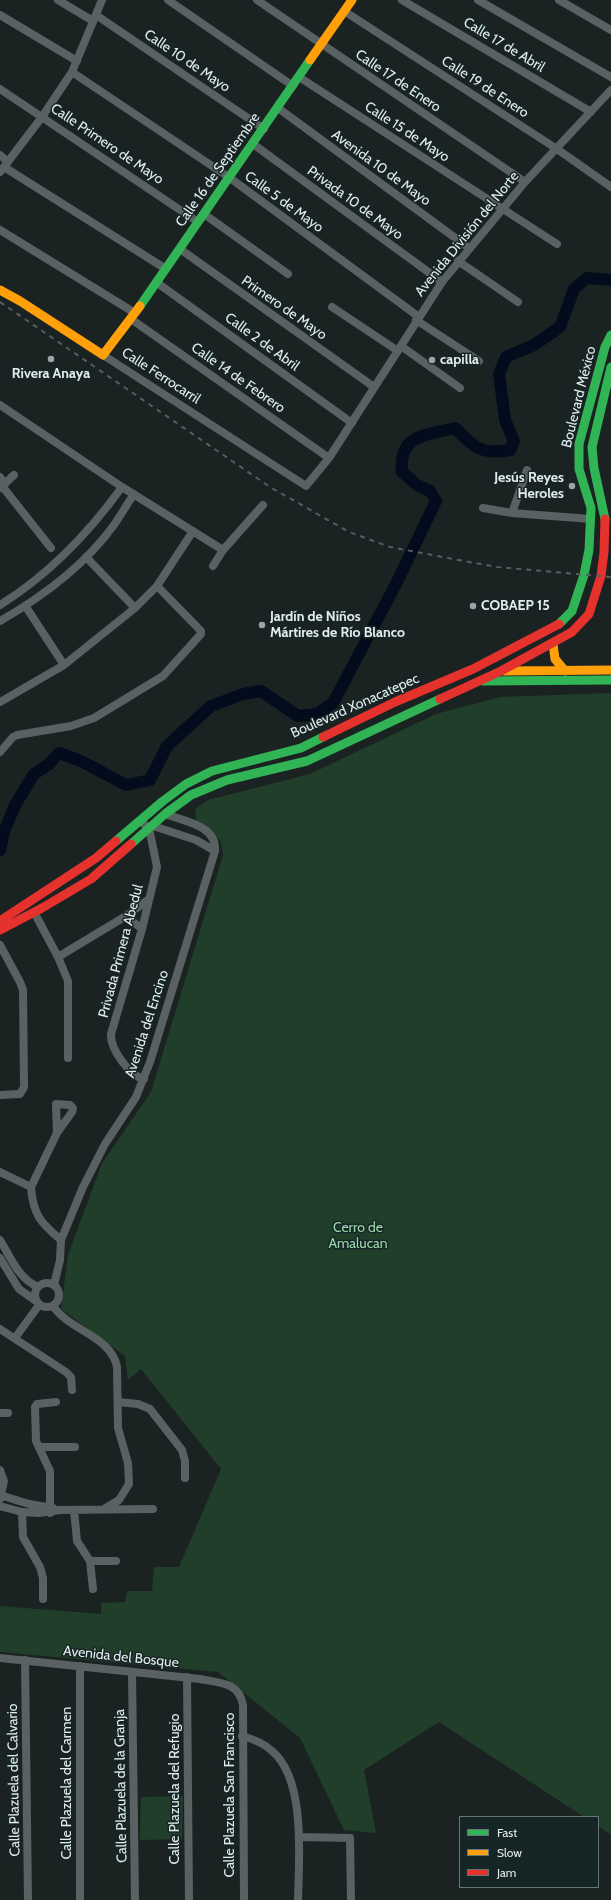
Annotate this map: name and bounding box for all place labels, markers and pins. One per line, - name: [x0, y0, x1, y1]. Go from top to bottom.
- place label: capilla: [440, 352, 479, 368]
- marker: Rivera Anaya: [46, 354, 56, 364]
- marker: capilla: [427, 355, 437, 365]
- place label: Rivera Anaya: [12, 366, 90, 382]
- place label: Jesús Reyes Heroles: [494, 470, 564, 502]
- marker: Jesús Reyes Heroles: [567, 481, 577, 491]
- place label: COBAEP 15: [481, 598, 550, 614]
- marker: COBAEP 15: [468, 601, 478, 611]
- place label: Jardín de Niños Mártires de Río Blanco: [270, 609, 405, 642]
- marker: Jardín de Niños Mártires de Río Blanco: [257, 620, 267, 630]

